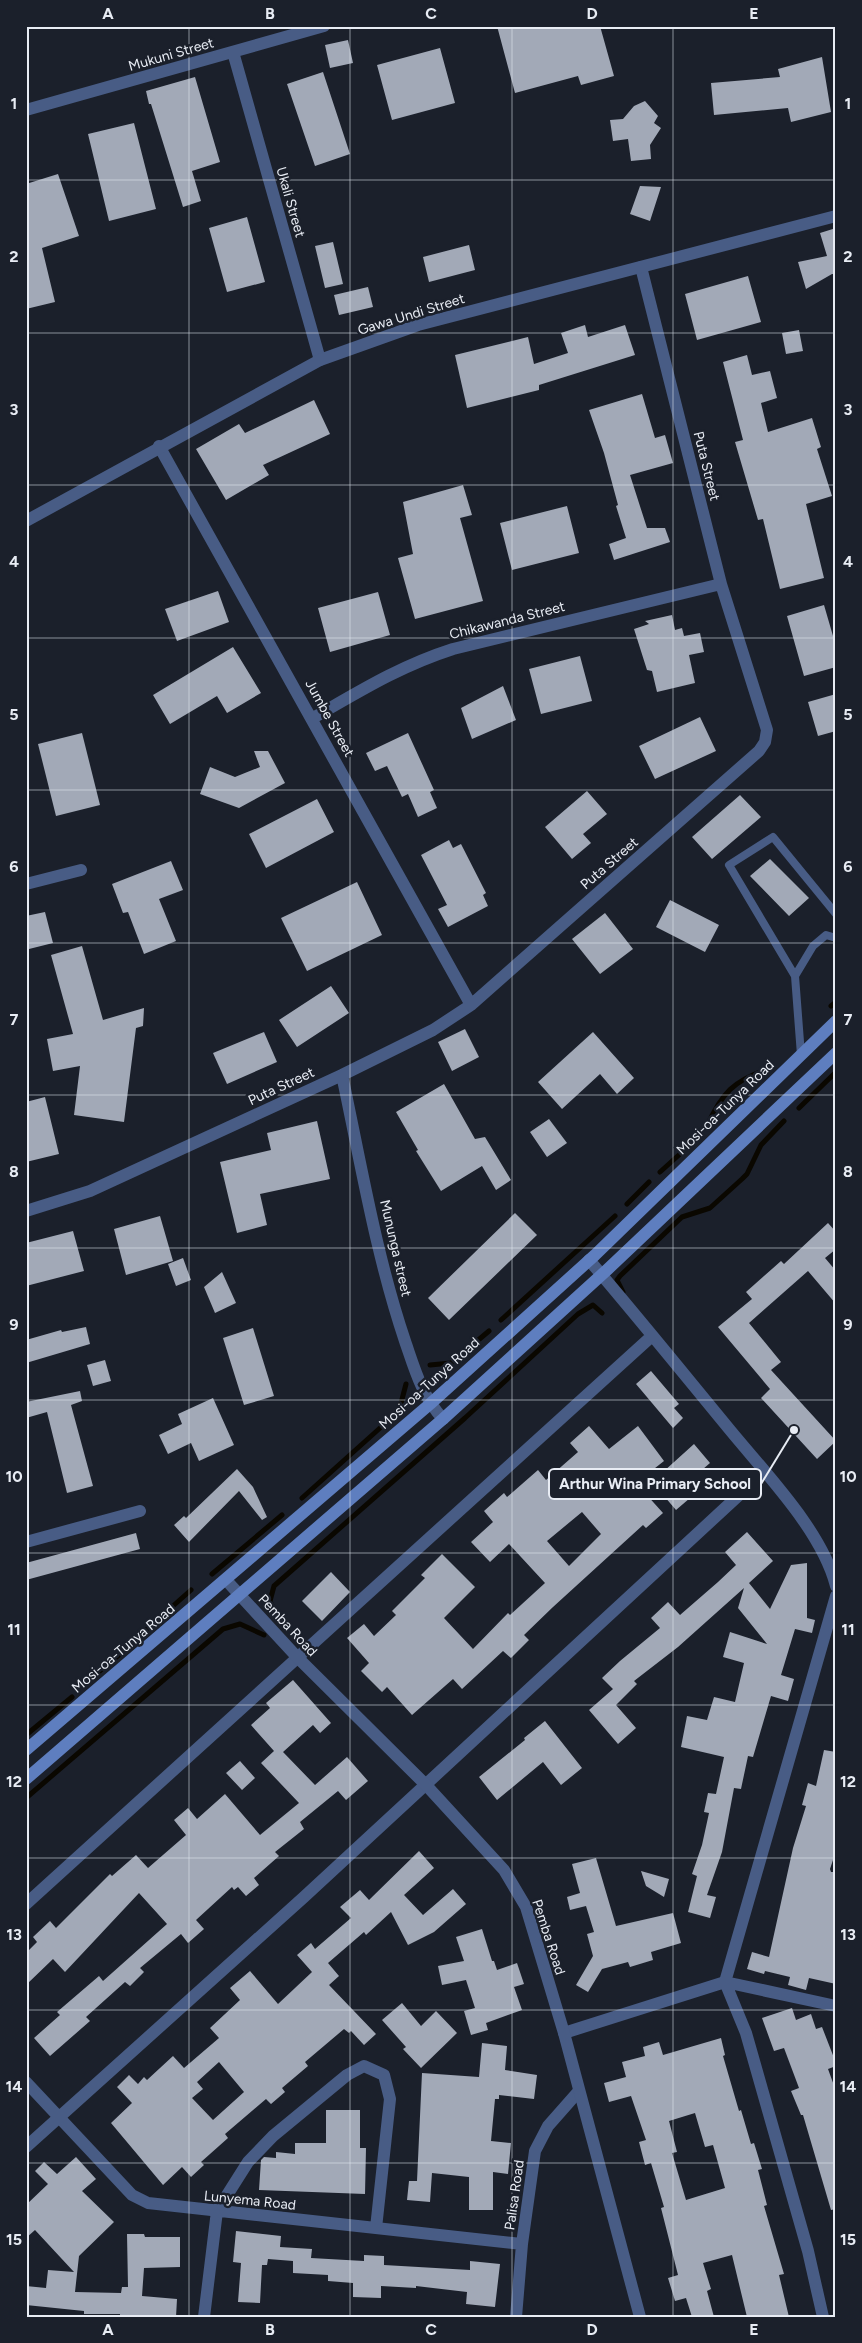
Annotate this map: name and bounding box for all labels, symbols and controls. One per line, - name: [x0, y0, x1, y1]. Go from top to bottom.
- text: A: [102, 4, 114, 23]
- text: B: [265, 4, 275, 23]
- text: C: [425, 4, 437, 23]
- text: D: [586, 4, 598, 23]
- text: E: [749, 4, 759, 23]
- street label: Mukuni Street: [127, 34, 216, 75]
- text: 1: [11, 94, 17, 113]
- text: 1: [845, 94, 851, 113]
- street label: Ukali Street: [272, 165, 309, 239]
- text: 2: [9, 247, 19, 266]
- text: 2: [843, 247, 853, 266]
- street label: Gawa Undi Street: [356, 290, 467, 339]
- text: 3: [10, 400, 19, 419]
- text: 3: [844, 400, 853, 419]
- street label: Puta Street: [690, 430, 723, 503]
- text: 4: [9, 552, 19, 571]
- text: 4: [843, 552, 853, 571]
- street label: Chikawanda Street: [448, 598, 567, 643]
- street label: Jumbe Street: [301, 677, 358, 760]
- text: 5: [9, 705, 19, 724]
- text: 5: [843, 705, 853, 724]
- street label: Puta Street: [577, 834, 642, 893]
- text: 6: [9, 857, 19, 876]
- text: 6: [843, 857, 853, 876]
- text: 7: [10, 1010, 19, 1029]
- text: 7: [844, 1010, 853, 1029]
- street label: Mosi-oa-Tunya Road: [673, 1056, 778, 1158]
- street label: Puta Street: [245, 1064, 317, 1109]
- text: 8: [9, 1162, 19, 1181]
- text: 8: [843, 1162, 853, 1181]
- street label: Mununga street: [376, 1198, 415, 1298]
- text: 9: [9, 1315, 19, 1334]
- text: 9: [843, 1315, 853, 1334]
- street label: Mosi-oa-Tunya Road: [376, 1334, 483, 1433]
- text: 10: [5, 1467, 23, 1486]
- text: 10: [839, 1467, 857, 1486]
- callout: Arthur Wina Primary School: [549, 1469, 761, 1499]
- text: Arthur Wina Primary School: [559, 1475, 751, 1493]
- street label: Pemba Road: [255, 1591, 321, 1660]
- street label: Mosi-oa-Tunya Road: [68, 1600, 178, 1696]
- text: 11: [7, 1620, 21, 1639]
- text: 11: [841, 1620, 855, 1639]
- text: 12: [6, 1772, 22, 1791]
- text: 12: [840, 1772, 856, 1791]
- street label: Pemba Road: [528, 1897, 569, 1977]
- text: 13: [6, 1925, 22, 1944]
- text: 13: [840, 1925, 856, 1944]
- text: 14: [6, 2077, 22, 2096]
- text: 14: [840, 2077, 856, 2096]
- street label: Palisa Road: [501, 2159, 528, 2231]
- street label: Lunyema Road: [203, 2187, 297, 2214]
- text: 15: [6, 2230, 22, 2249]
- text: 15: [840, 2230, 856, 2249]
- text: A: [102, 2320, 114, 2339]
- text: B: [265, 2320, 275, 2339]
- text: C: [425, 2320, 437, 2339]
- text: D: [586, 2320, 598, 2339]
- text: E: [749, 2320, 759, 2339]

